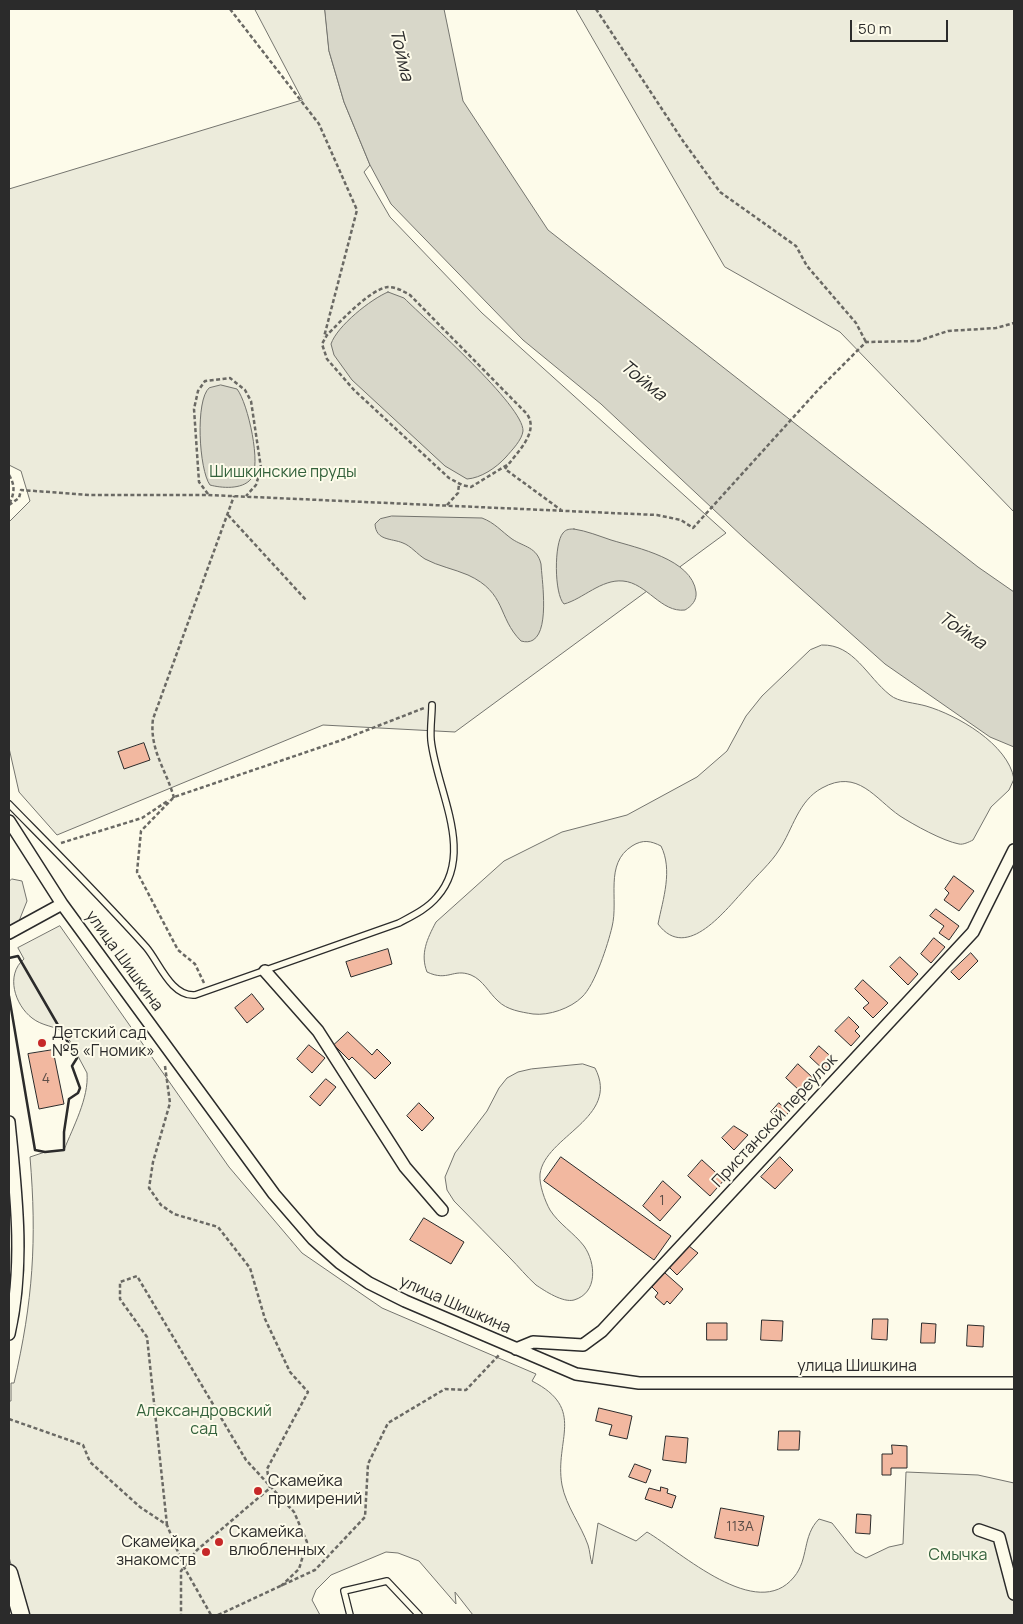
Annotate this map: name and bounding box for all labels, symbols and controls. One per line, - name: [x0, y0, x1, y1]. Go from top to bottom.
- scale bar: [853, 10, 950, 42]
- text: 50 m: [858, 18, 892, 39]
- water label: Тойма: [385, 27, 417, 83]
- water label: Тойма: [616, 356, 670, 406]
- park label: Шишкинские пруды: [209, 463, 357, 483]
- water label: Тойма: [934, 607, 990, 655]
- street label: улица Шишкина: [81, 907, 167, 1015]
- place label: Детский сад №5 «Гномик»: [52, 1024, 155, 1062]
- marker: Детский сад №5 «Гномик»: [36, 1037, 48, 1049]
- street label: Пристанской переулок: [708, 1051, 842, 1191]
- house number: 4: [42, 1071, 50, 1087]
- house number: 1: [659, 1193, 665, 1209]
- street label: улица Шишкина: [396, 1272, 514, 1338]
- street label: улица Шишкина: [797, 1357, 917, 1377]
- park label: Александровский сад: [136, 1402, 272, 1440]
- place label: Скамейка примирений: [268, 1472, 362, 1510]
- marker: Скамейка примирений: [252, 1485, 264, 1497]
- house number: 113А: [726, 1519, 754, 1535]
- place label: Скамейка влюбленных: [229, 1523, 325, 1561]
- place label: Скамейка знакомств: [116, 1533, 196, 1571]
- marker: Скамейка влюбленных: [213, 1536, 225, 1548]
- marker: Скамейка знакомств: [200, 1546, 212, 1558]
- park label: Смычка: [929, 1546, 987, 1566]

